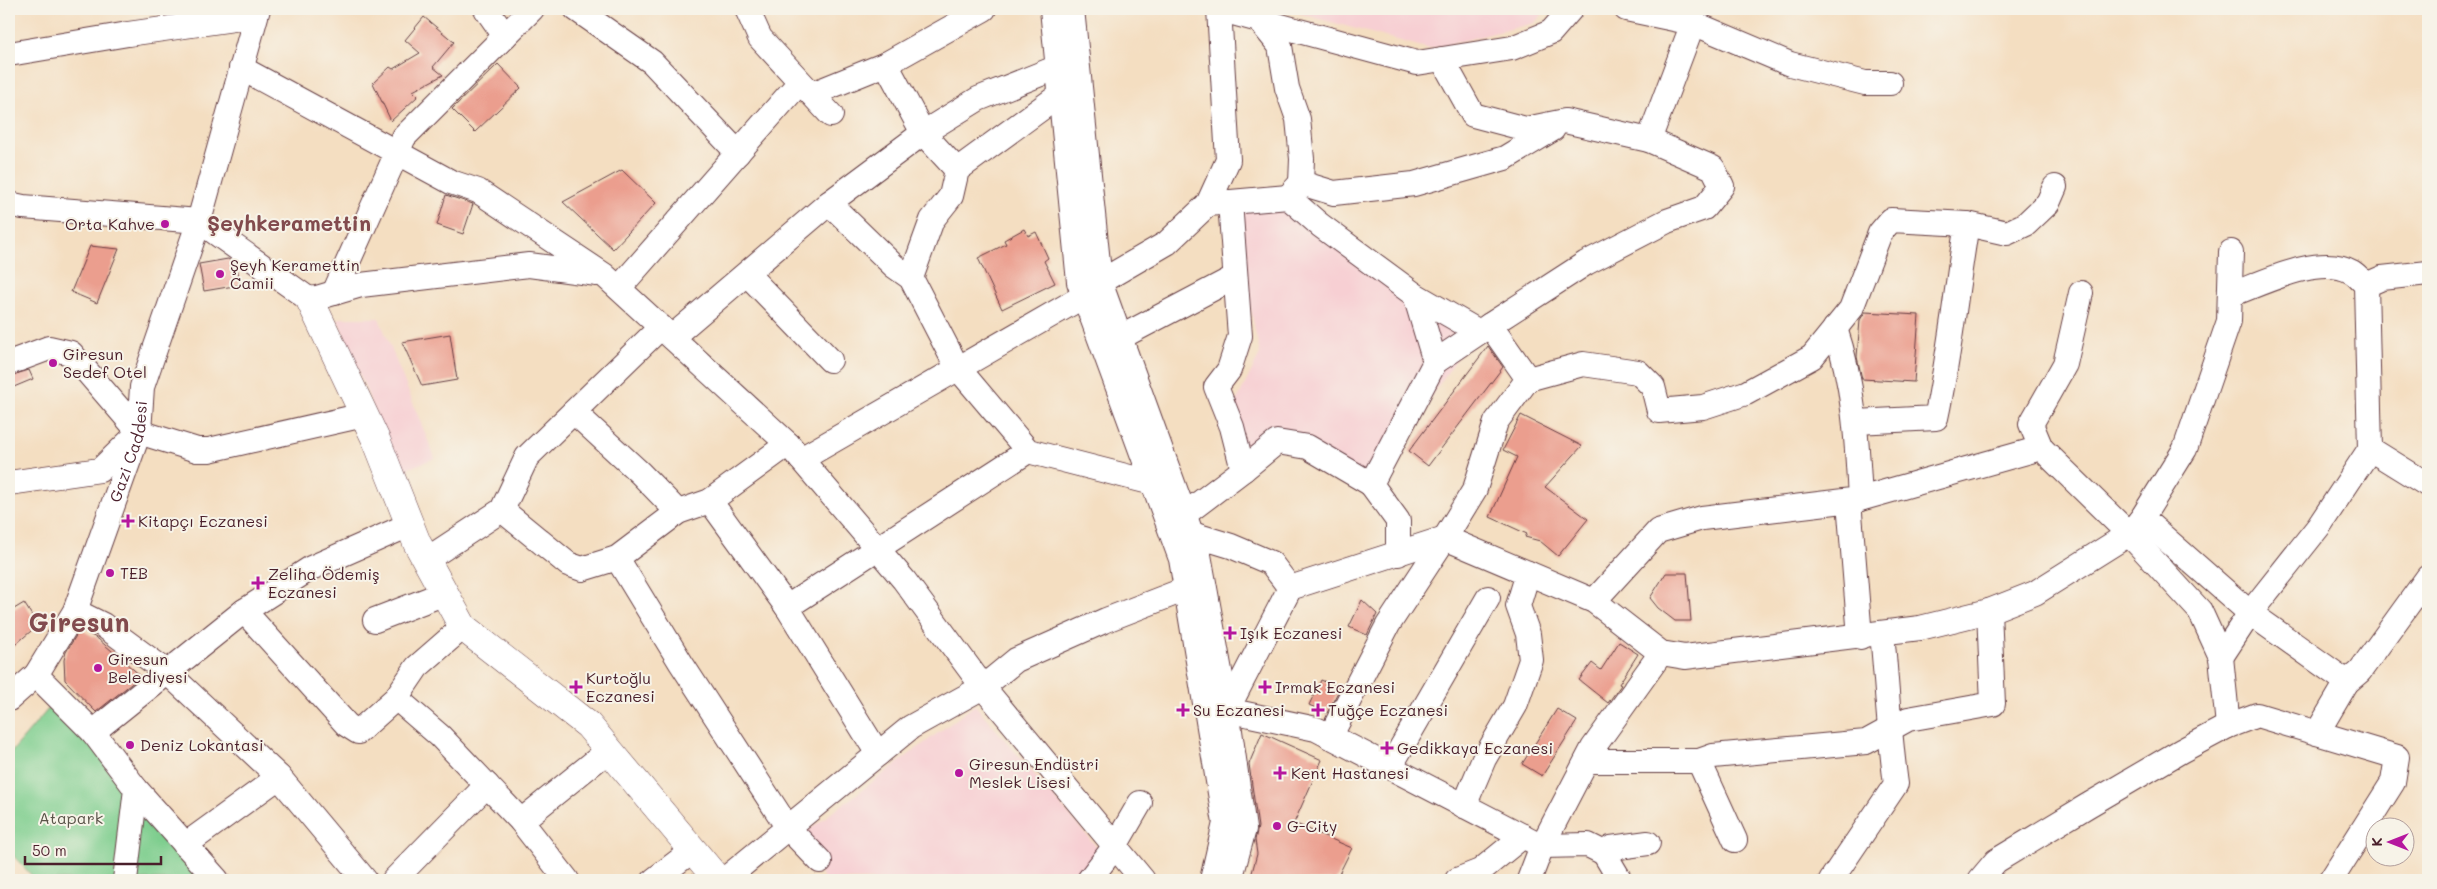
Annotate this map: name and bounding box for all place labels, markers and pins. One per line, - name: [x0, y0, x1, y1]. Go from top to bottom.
- place label: Orta Kahve: [65, 213, 155, 234]
- marker: Orta Kahve: [159, 218, 171, 230]
- place label: Şeyh Keramettin Camii: [230, 254, 360, 293]
- marker: Şeyh Keramettin Camii: [214, 268, 226, 280]
- place label: Giresun Sedef Otel: [63, 343, 147, 382]
- marker: Giresun Sedef Otel: [47, 357, 59, 369]
- place label: Kitapçı Eczanesi: [138, 510, 268, 531]
- marker: Kitapçı Eczanesi: [122, 515, 134, 527]
- place label: TEB: [120, 562, 148, 583]
- place label: Zeliha Ödemiş Eczanesi: [268, 563, 380, 602]
- marker: TEB: [104, 567, 116, 579]
- marker: Zeliha Ödemiş Eczanesi: [252, 577, 264, 589]
- place label: Işık Eczanesi: [1240, 622, 1342, 643]
- marker: Işık Eczanesi: [1224, 627, 1236, 639]
- place label: Giresun Belediyesi: [108, 648, 188, 687]
- marker: Giresun Belediyesi: [92, 662, 104, 674]
- place label: Kurtoğlu Eczanesi: [586, 667, 655, 706]
- place label: Irmak Eczanesi: [1275, 676, 1395, 697]
- marker: Kurtoğlu Eczanesi: [570, 681, 582, 693]
- marker: Irmak Eczanesi: [1259, 681, 1271, 693]
- place label: Su Eczanesi: [1193, 699, 1285, 720]
- place label: Tuğçe Eczanesi: [1328, 699, 1448, 720]
- marker: Su Eczanesi: [1177, 704, 1189, 716]
- marker: Tuğçe Eczanesi: [1312, 704, 1324, 716]
- place label: Deniz Lokantasi: [140, 734, 264, 755]
- place label: Gedikkaya Eczanesi: [1397, 737, 1553, 758]
- marker: Deniz Lokantasi: [124, 739, 136, 751]
- marker: Gedikkaya Eczanesi: [1381, 742, 1393, 754]
- place label: Giresun Endüstri Meslek Lisesi: [969, 753, 1099, 792]
- place label: Kent Hastanesi: [1291, 762, 1409, 783]
- marker: Kent Hastanesi: [1273, 766, 1287, 780]
- marker: Giresun Endüstri Meslek Lisesi: [953, 767, 965, 779]
- place label: G-City: [1287, 815, 1337, 836]
- marker: G-City: [1271, 820, 1283, 832]

